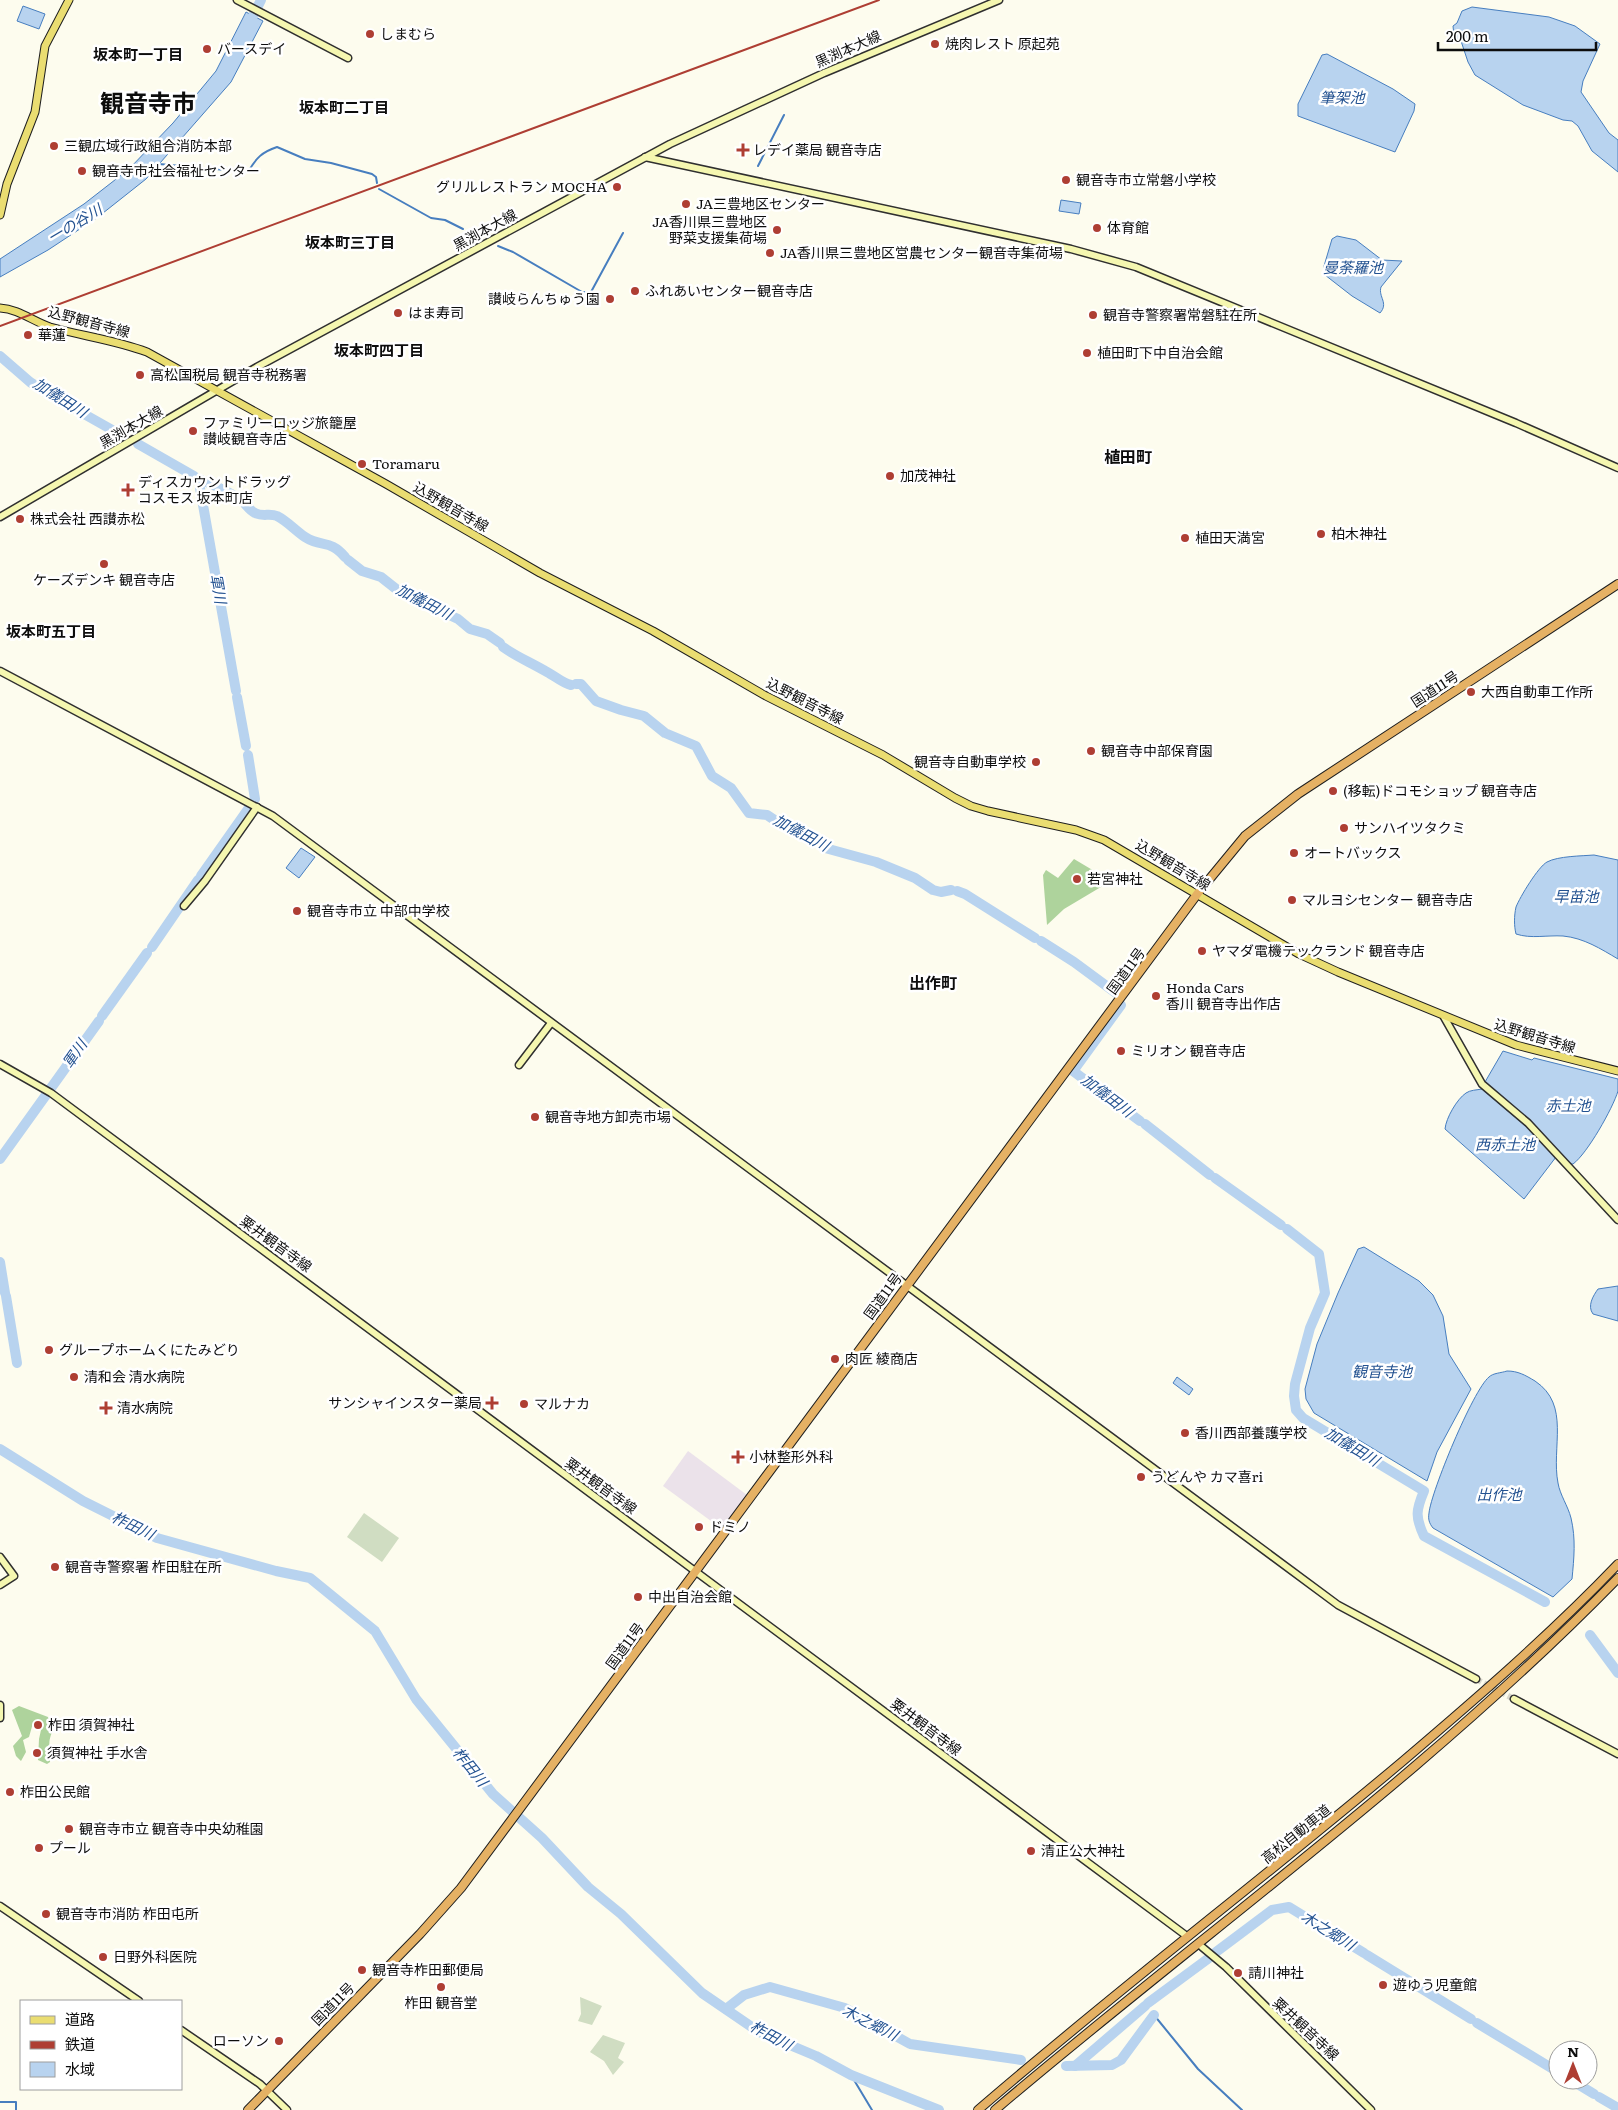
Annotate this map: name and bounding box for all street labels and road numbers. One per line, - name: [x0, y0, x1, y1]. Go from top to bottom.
- street label: 黒渕本大線: [812, 25, 884, 71]
- street label: 黒渕本大線: [449, 203, 520, 255]
- street label: 込野観音寺線: [46, 301, 132, 342]
- street label: 黒渕本大線: [95, 400, 166, 452]
- street label: 込野観音寺線: [410, 476, 493, 536]
- street label: 国道11号: [1407, 665, 1462, 711]
- street label: 込野観音寺線: [763, 672, 847, 728]
- street label: 込野観音寺線: [1132, 834, 1215, 894]
- street label: 国道11号: [1101, 943, 1149, 998]
- street label: 込野観音寺線: [1492, 1013, 1578, 1057]
- street label: 粟井観音寺線: [237, 1210, 316, 1276]
- street label: 国道11号: [858, 1268, 906, 1323]
- street label: 粟井観音寺線: [562, 1452, 641, 1518]
- street label: 国道11号: [600, 1618, 648, 1673]
- street label: 粟井観音寺線: [887, 1693, 966, 1759]
- street label: 高松自動車道: [1256, 1799, 1334, 1867]
- street label: 国道11号: [306, 1977, 358, 2029]
- street label: 粟井観音寺線: [1269, 1992, 1344, 2064]

